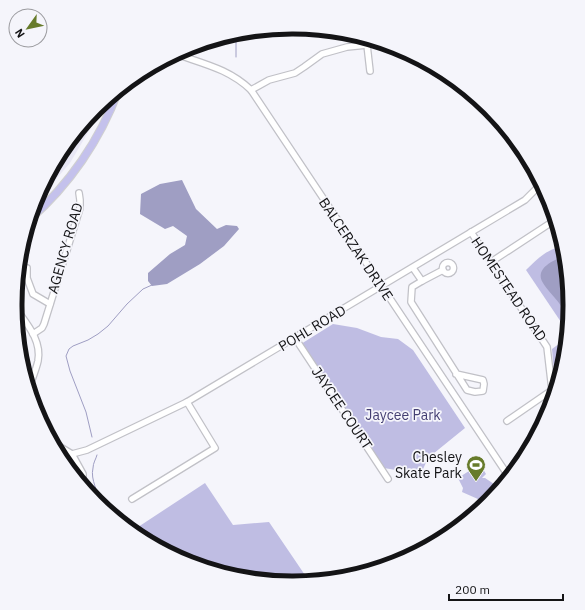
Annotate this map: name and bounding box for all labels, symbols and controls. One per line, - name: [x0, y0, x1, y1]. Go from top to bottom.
- north arrow: [8, 8, 48, 48]
- text: N: [12, 26, 28, 41]
- street label: BALCERZAK DRIVE: [315, 194, 397, 304]
- street label: AGENCY ROAD: [43, 200, 87, 296]
- street label: HOMESTEAD ROAD: [467, 233, 551, 345]
- street label: POHL ROAD: [275, 301, 349, 355]
- street label: JAYCEE COURT: [308, 363, 376, 453]
- park label: Jaycee Park: [365, 406, 441, 424]
- place label: Chesley Skate Park: [395, 448, 463, 482]
- sports icon: Chesley Skate Park: [465, 454, 487, 482]
- scale bar: [449, 576, 563, 602]
- text: 200 m: [455, 582, 490, 597]

